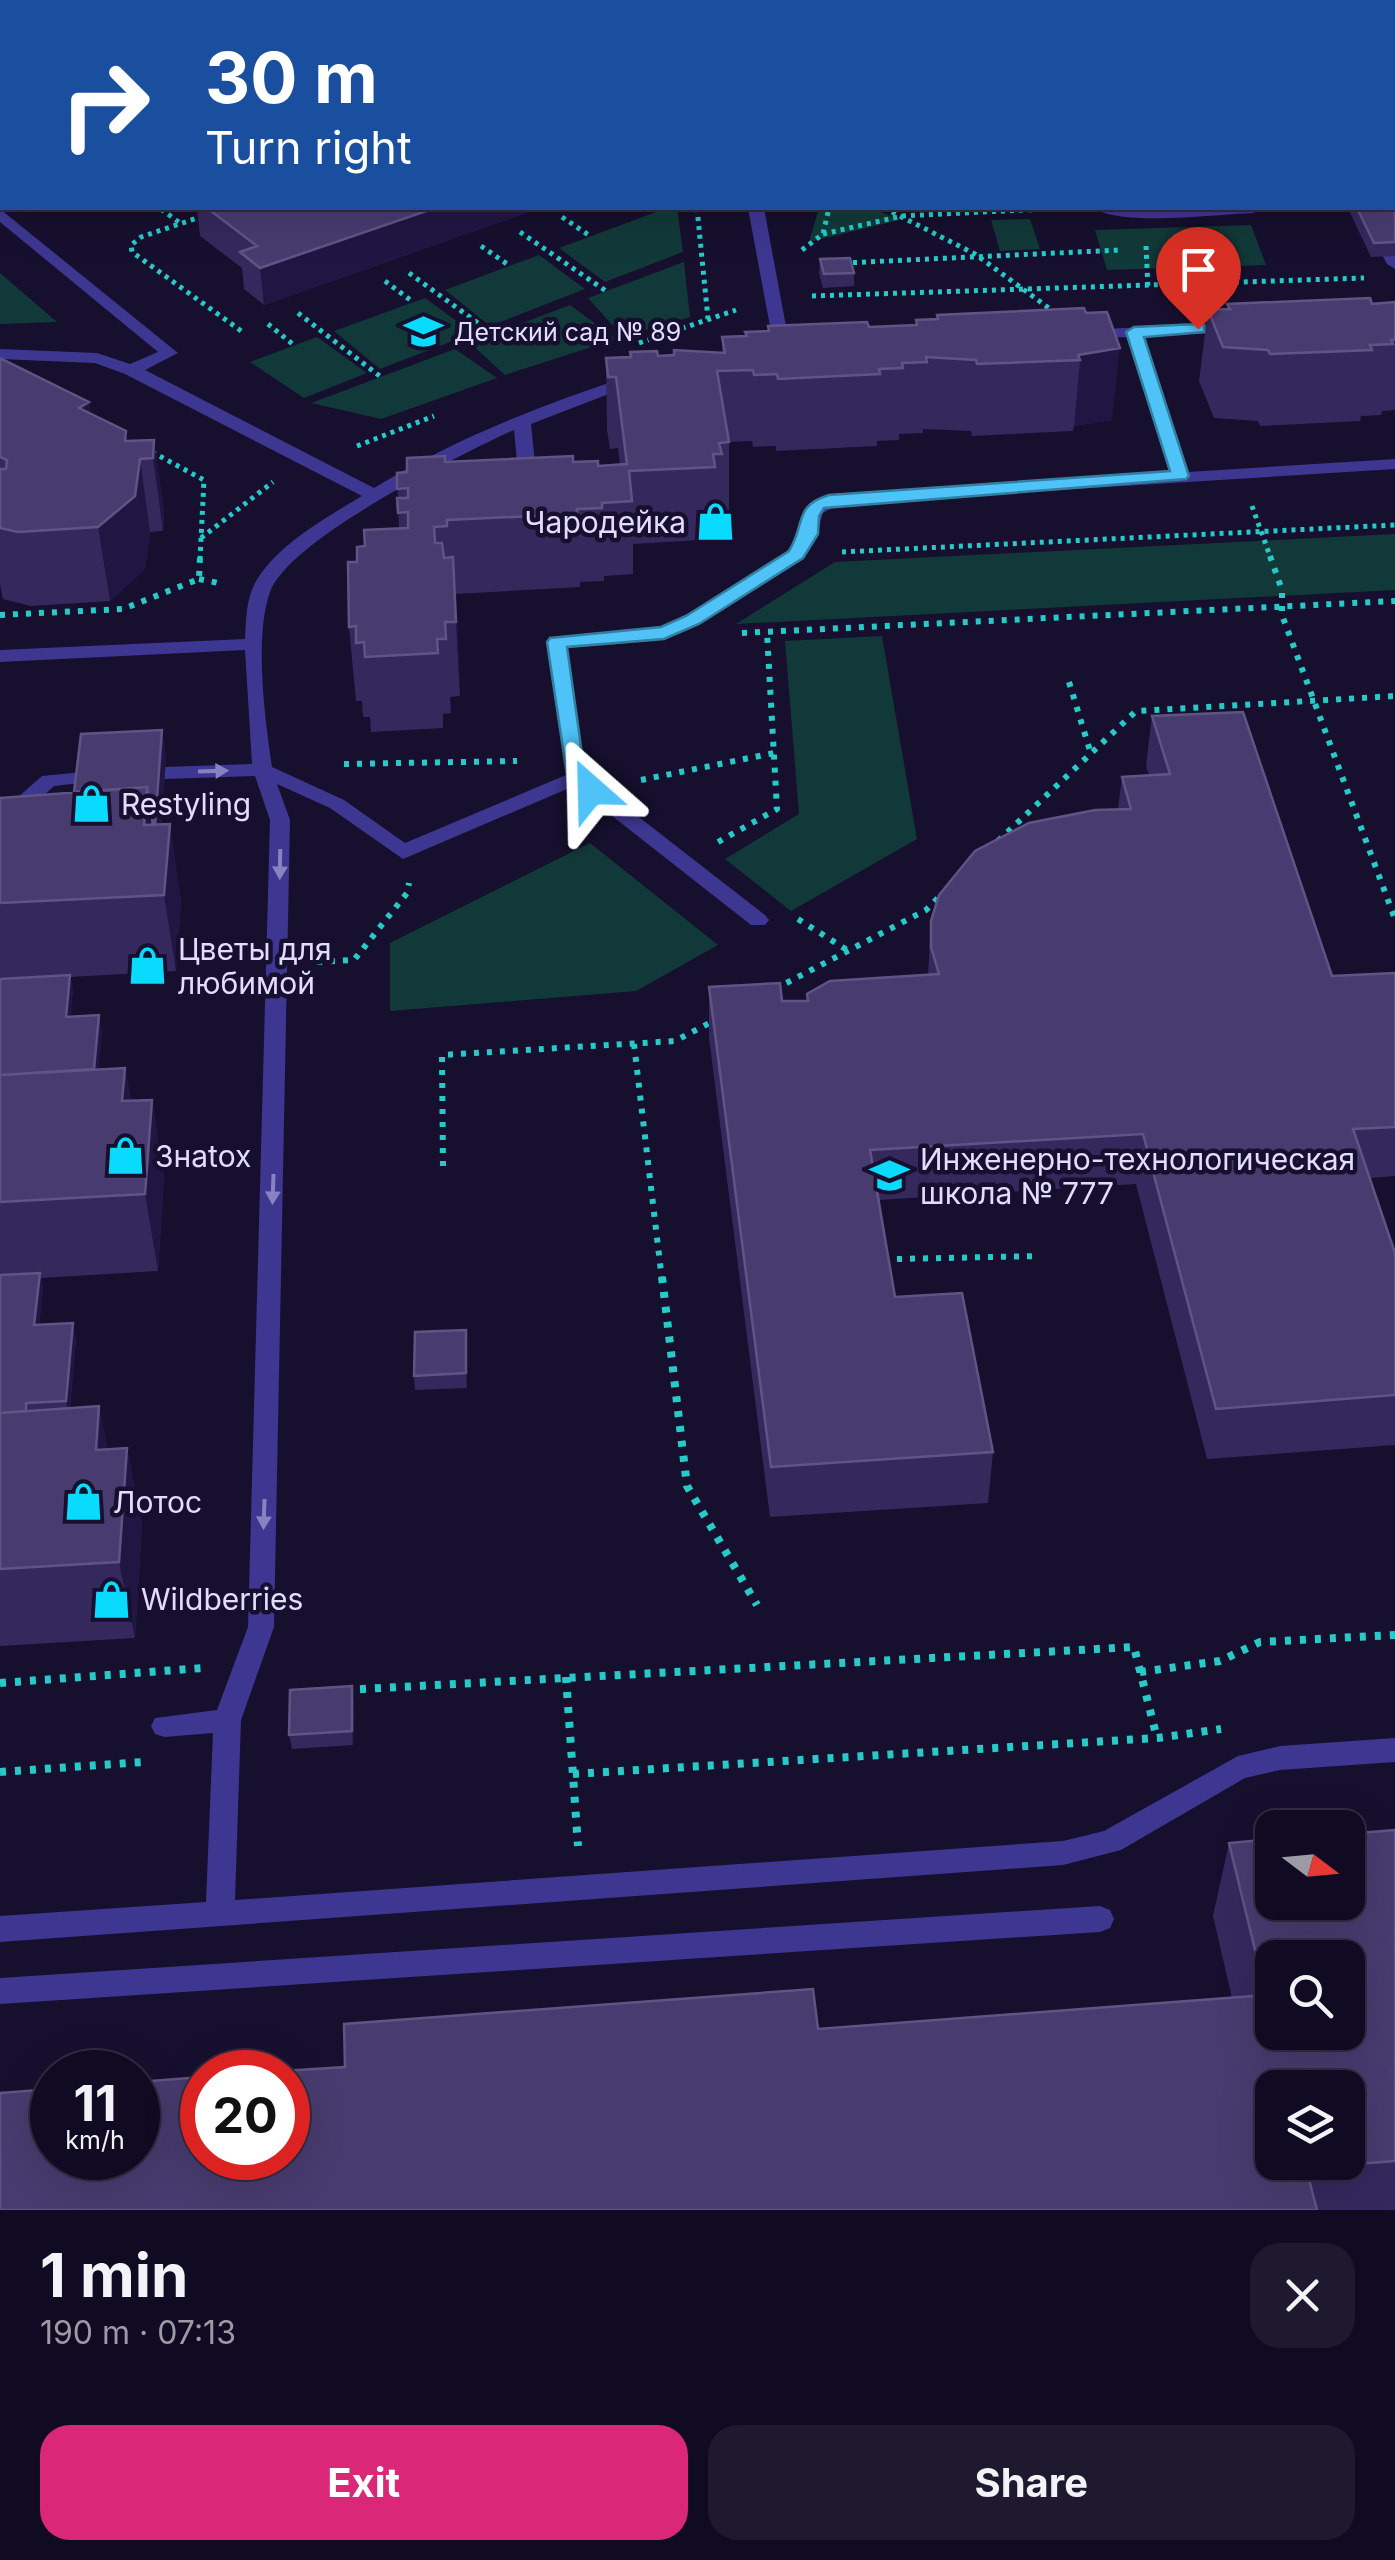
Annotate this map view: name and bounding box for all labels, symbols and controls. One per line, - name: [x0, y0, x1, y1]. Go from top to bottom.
- text: 30 m: [205, 35, 378, 120]
- icon: right: [40, 40, 170, 170]
- text: Turn right: [205, 120, 412, 175]
- pin: [1156, 227, 1241, 330]
- icon: arrive: [1171, 242, 1226, 297]
- school or university icon: Детский сад № 89: [403, 311, 445, 353]
- place label: Детский сад № 89: [454, 317, 681, 347]
- shop icon: Чародейка: [695, 501, 737, 543]
- place label: Чародейка: [525, 504, 686, 540]
- position arrow: [539, 738, 643, 842]
- one-way arrow: [198, 763, 230, 779]
- shop icon: Restyling: [70, 783, 112, 825]
- place label: Restyling: [121, 786, 251, 822]
- one-way arrow: [272, 849, 288, 881]
- place label: Цветы для любимой: [178, 931, 332, 1001]
- shop icon: Цветы для любимой: [127, 945, 169, 987]
- shop icon: Знаtox: [104, 1135, 146, 1177]
- place label: Знаtox: [155, 1138, 251, 1174]
- place label: Инженерно-технологическая школа № 777: [920, 1141, 1355, 1211]
- school or university icon: Инженерно-технологическая школа № 777: [869, 1155, 911, 1197]
- one-way arrow: [264, 1174, 280, 1206]
- shop icon: Лотос: [62, 1481, 104, 1523]
- place label: Лотос: [113, 1484, 202, 1520]
- one-way arrow: [255, 1499, 271, 1531]
- shop icon: Wildberries: [90, 1578, 132, 1620]
- place label: Wildberries: [141, 1581, 303, 1617]
- north arrow: [1255, 1810, 1365, 1920]
- map controls: [1255, 1810, 1365, 2180]
- button: search: [1255, 1940, 1365, 2050]
- speed limit sign: 20: [180, 2050, 310, 2180]
- button: layers: [1255, 2070, 1365, 2180]
- text: 11: [73, 2073, 117, 2133]
- text: km/h: [65, 2125, 125, 2155]
- text: 1 min: [40, 2239, 188, 2311]
- button: close: [1250, 2243, 1355, 2348]
- text: 190 m · 07:13: [40, 2313, 236, 2352]
- button: Exit: [40, 2425, 688, 2540]
- button: Share: [708, 2425, 1355, 2540]

